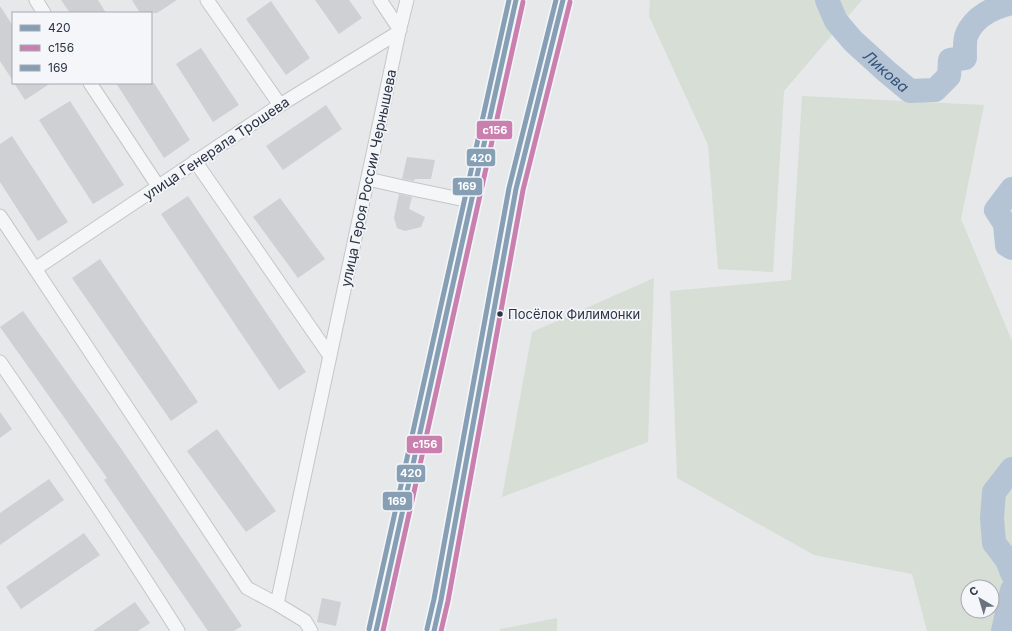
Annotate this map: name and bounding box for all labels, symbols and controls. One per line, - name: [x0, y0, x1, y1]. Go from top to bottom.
- legend: [12, 12, 152, 84]
- text: 420: [48, 20, 71, 35]
- text: с156: [48, 40, 74, 55]
- water label: Ликова: [860, 46, 913, 96]
- text: 169: [48, 60, 68, 75]
- street label: улица Героя России Чернышева: [337, 68, 399, 288]
- street label: улица Генерала Трошева: [140, 93, 292, 203]
- line badge: с156: [476, 120, 513, 140]
- text: с156: [482, 123, 508, 137]
- line badge: 420: [466, 148, 496, 167]
- text: 420: [470, 151, 492, 165]
- line badge: 169: [452, 177, 483, 196]
- text: 169: [457, 179, 477, 193]
- place label: Посёлок Филимонки: [508, 306, 640, 322]
- marker: Посёлок Филимонки: [495, 309, 505, 319]
- line badge: с156: [406, 435, 443, 454]
- text: с156: [412, 437, 438, 451]
- line badge: 420: [396, 464, 426, 483]
- text: 420: [400, 466, 422, 480]
- line badge: 169: [382, 491, 413, 511]
- text: 169: [387, 494, 407, 508]
- north arrow: [960, 579, 1000, 619]
- text: С: [966, 583, 981, 599]

